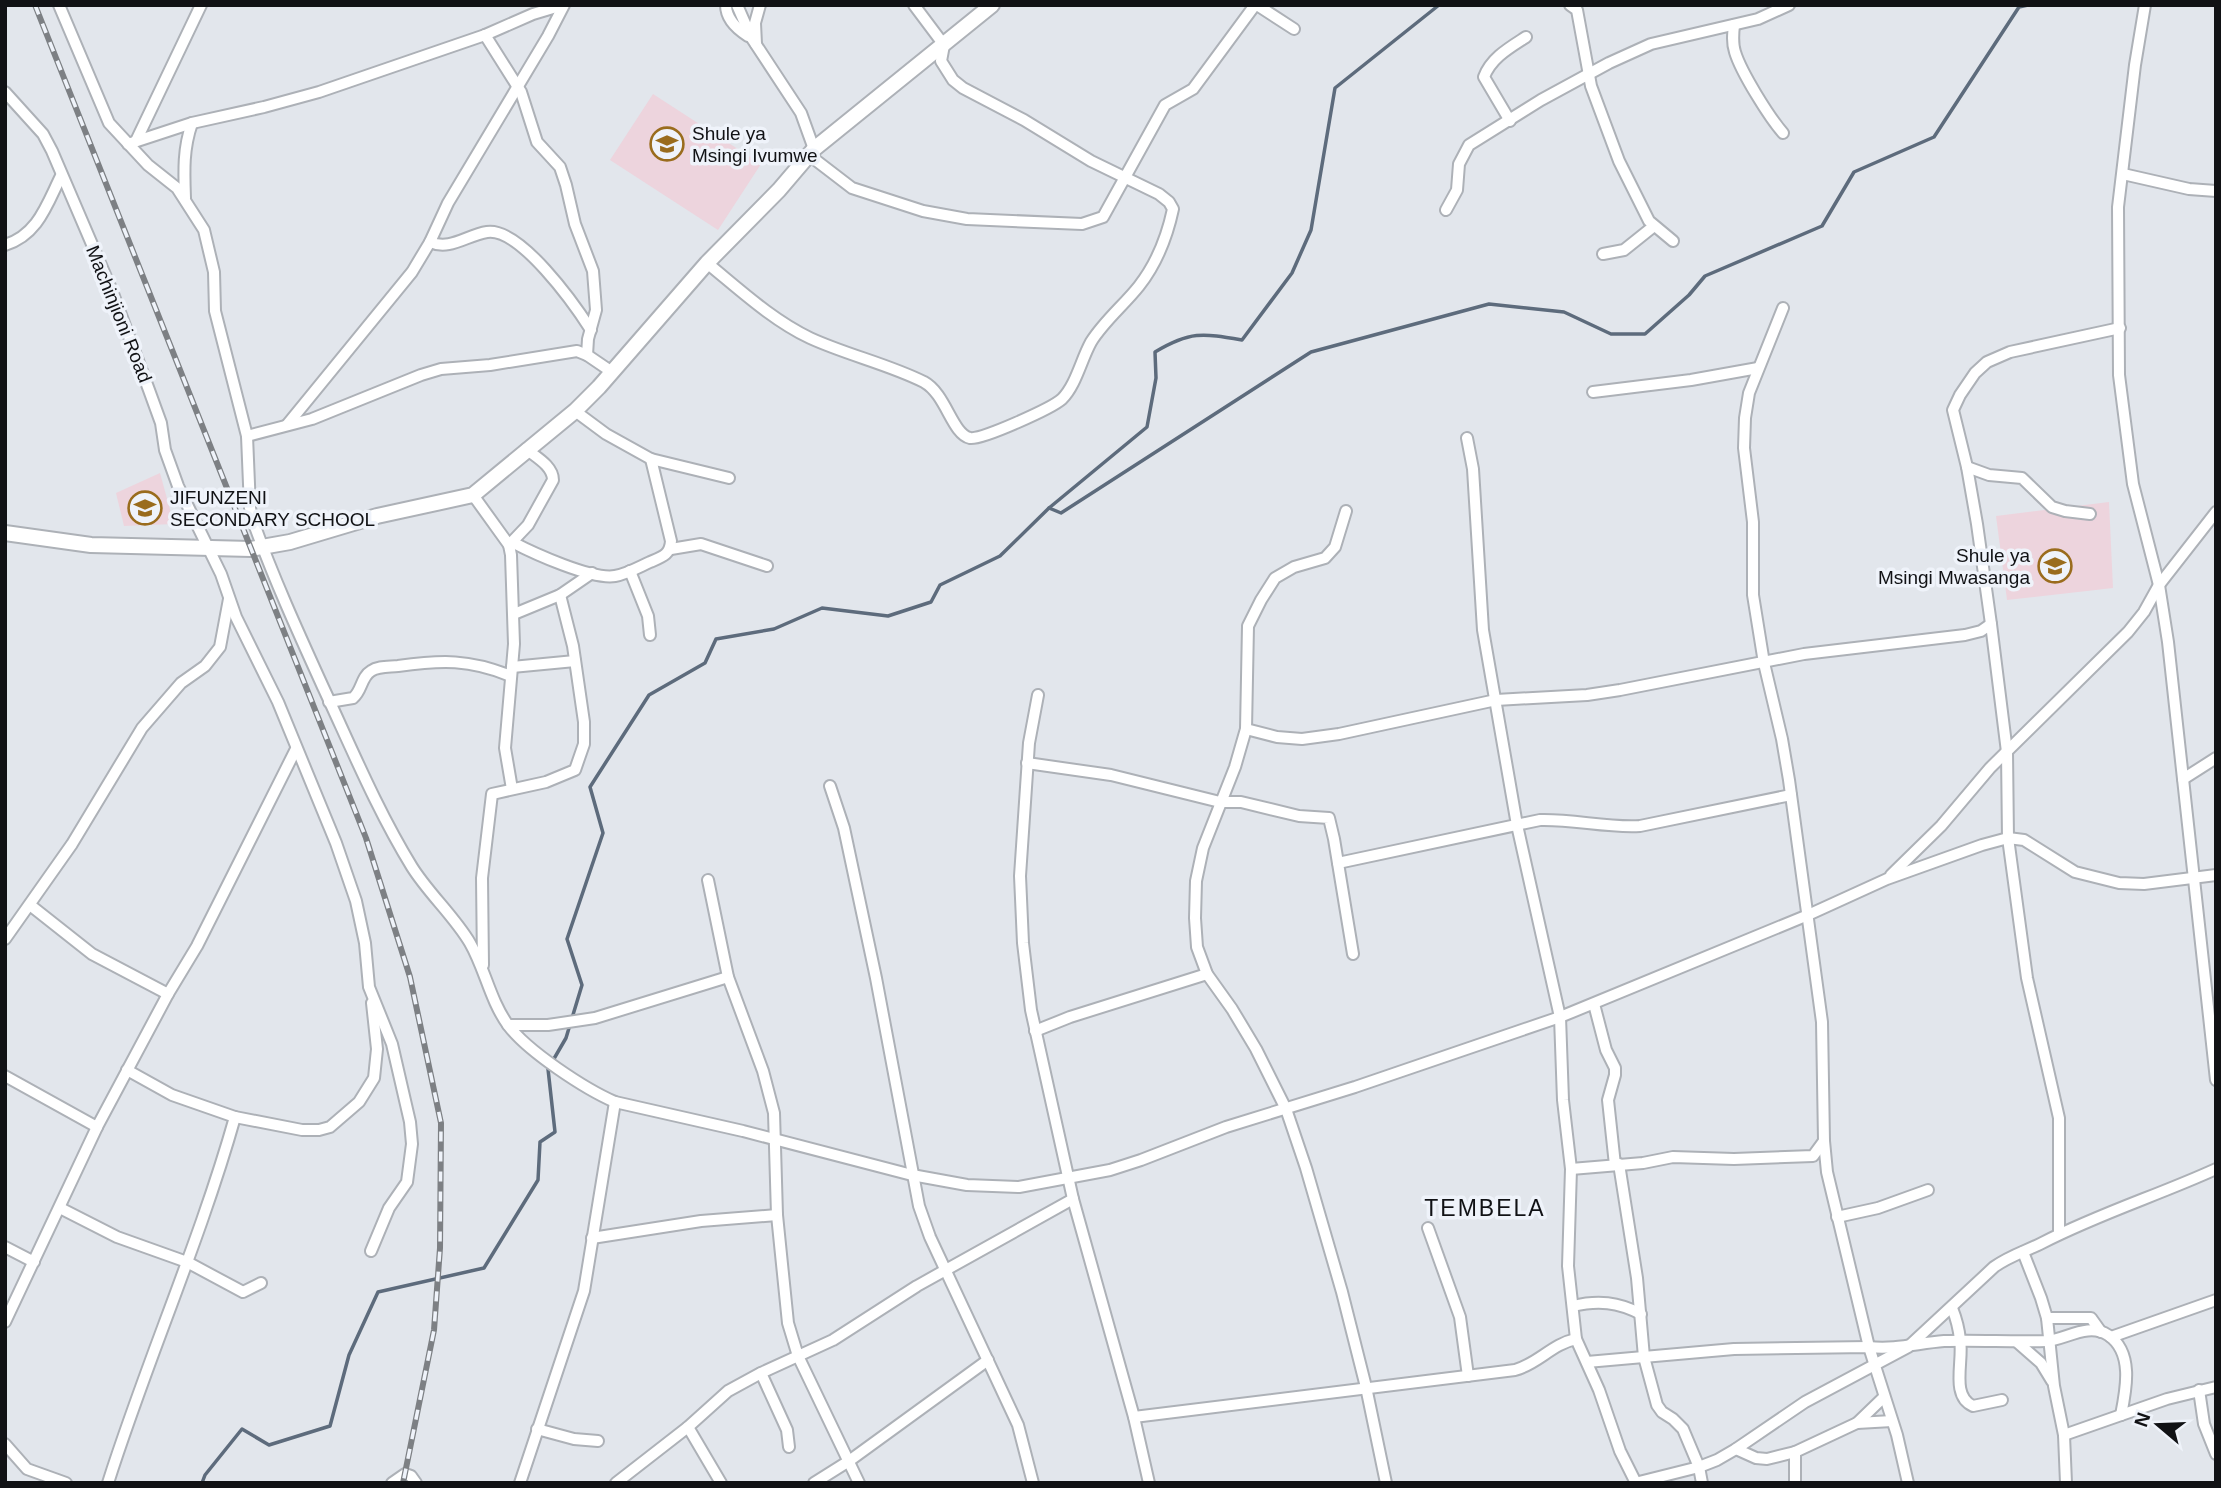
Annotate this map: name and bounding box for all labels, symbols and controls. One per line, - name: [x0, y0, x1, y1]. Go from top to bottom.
- place label: Shule ya Msingi Ivumwe: [692, 123, 818, 166]
- school or university icon: Shule ya Msingi Ivumwe: [648, 125, 686, 163]
- street label: Machinjioni Road: [82, 242, 156, 386]
- place label: JIFUNZENI SECONDARY SCHOOL: [170, 487, 375, 530]
- school or university icon: JIFUNZENI SECONDARY SCHOOL: [126, 489, 164, 527]
- place label: Shule ya Msingi Mwasanga: [1878, 545, 2030, 588]
- school or university icon: Shule ya Msingi Mwasanga: [2036, 547, 2074, 585]
- district label: TEMBELA: [1424, 1195, 1546, 1221]
- north arrow: [2123, 1390, 2193, 1460]
- text: N: [2130, 1410, 2155, 1430]

